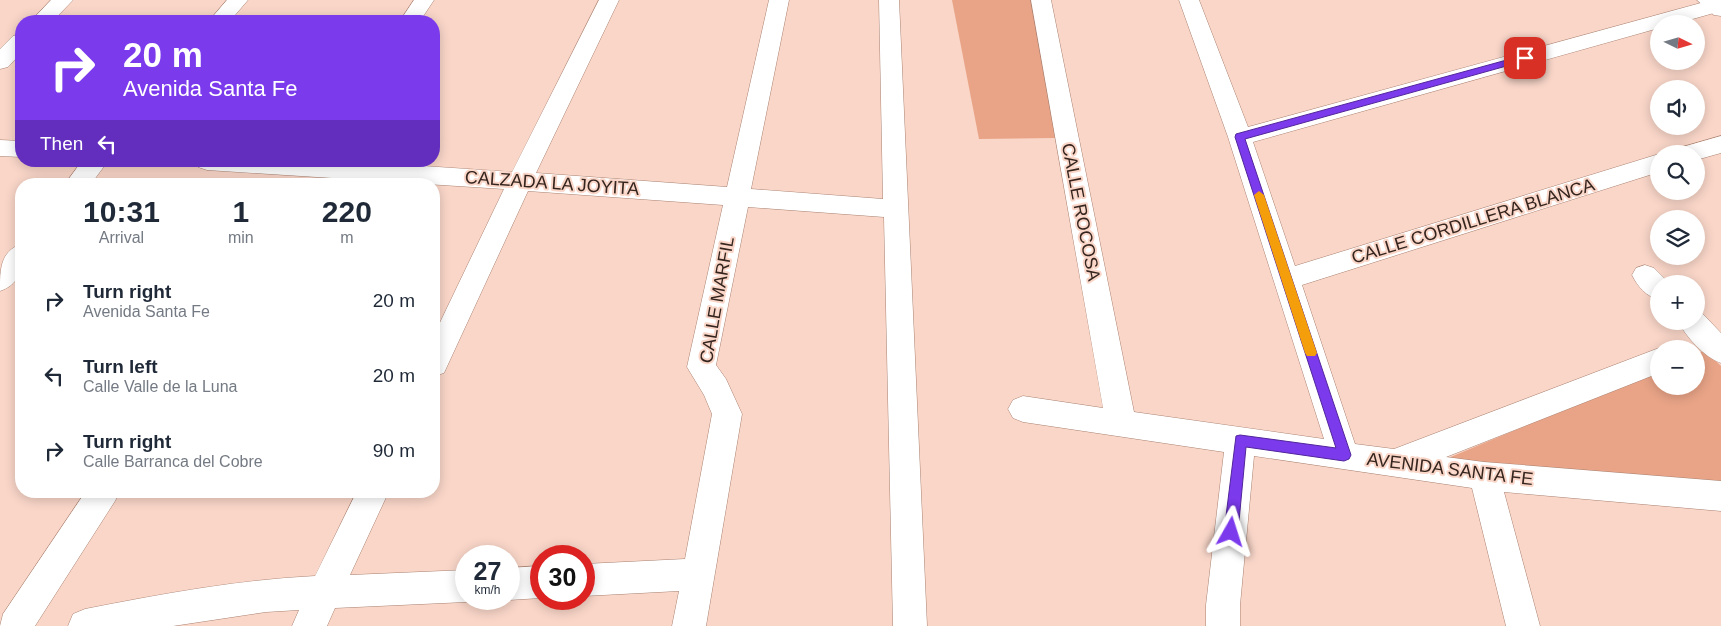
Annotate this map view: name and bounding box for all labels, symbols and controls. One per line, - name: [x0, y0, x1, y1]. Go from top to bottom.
- north arrow: [1650, 15, 1705, 70]
- map controls: [1650, 15, 1705, 395]
- icon: right: [40, 35, 105, 100]
- text: 20 m: [123, 35, 203, 74]
- pin: [1504, 37, 1546, 79]
- icon: arrive: [1511, 44, 1539, 72]
- text: Avenida Santa Fe: [123, 76, 298, 101]
- button: sound: [1650, 80, 1705, 135]
- icon: left: [93, 130, 121, 158]
- text: Then: [40, 133, 83, 154]
- street label: CALLE ROCOSA: [1058, 141, 1104, 283]
- button: search: [1650, 145, 1705, 200]
- street label: CALZADA LA JOYITA: [464, 167, 640, 199]
- street label: CALLE CORDILLERA BLANCA: [1349, 174, 1597, 268]
- text: 10:31: [83, 195, 160, 228]
- text: 1: [232, 195, 249, 228]
- text: 220: [322, 195, 372, 228]
- button: layers: [1650, 210, 1705, 265]
- text: Arrival: [99, 229, 144, 246]
- text: min: [228, 229, 254, 246]
- text: m: [340, 229, 353, 246]
- street label: CALLE MARFIL: [696, 235, 738, 365]
- button: +: [1650, 275, 1705, 330]
- text: Turn right: [83, 281, 171, 302]
- icon: right: [40, 287, 68, 315]
- text: 20 m: [373, 290, 415, 311]
- text: Avenida Santa Fe: [83, 303, 210, 320]
- button: −: [1650, 340, 1705, 395]
- text: Turn left: [83, 356, 158, 377]
- icon: left: [40, 362, 68, 390]
- text: 20 m: [373, 365, 415, 386]
- text: Calle Valle de la Luna: [83, 378, 237, 395]
- text: Turn right: [83, 431, 171, 452]
- icon: right: [40, 437, 68, 465]
- text: 90 m: [373, 440, 415, 461]
- street label: AVENIDA SANTA FE: [1366, 449, 1534, 489]
- text: Calle Barranca del Cobre: [83, 453, 263, 470]
- position arrow: [1204, 505, 1256, 557]
- speed limit sign: 30: [530, 545, 595, 610]
- text: 27: [474, 557, 501, 585]
- text: km/h: [474, 583, 501, 597]

